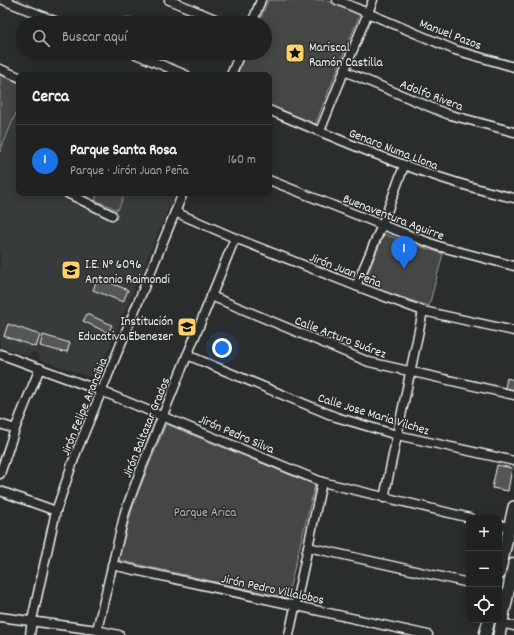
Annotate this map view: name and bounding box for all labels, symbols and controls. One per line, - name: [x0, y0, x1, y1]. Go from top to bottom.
- street label: Manuel Pazos: [416, 15, 484, 56]
- search box: [16, 16, 272, 60]
- icon: search: [30, 27, 52, 49]
- text: Buscar aquí: [62, 27, 127, 49]
- place label: Mariscal Ramón Castilla: [309, 39, 383, 73]
- place icon: Mariscal Ramón Castilla: [284, 42, 306, 64]
- street label: Adolfo Rivera: [397, 76, 466, 117]
- text: Cerca: [32, 86, 69, 110]
- street label: Genaro Numa Llona: [346, 125, 441, 176]
- text: Parque Santa Rosa: [70, 140, 177, 162]
- text: 1: [44, 151, 46, 170]
- text: 160 m: [228, 151, 256, 170]
- text: Parque · Jirón Juan Peña: [70, 162, 189, 181]
- street label: Buenaventura Aguirre: [340, 190, 447, 247]
- pin: 1: [391, 236, 417, 269]
- street label: Jirón Juan Peña: [306, 249, 385, 294]
- place label: I.E. N° 6096 Antonio Raimondi: [85, 256, 170, 290]
- school or university icon: I.E. N° 6096 Antonio Raimondi: [60, 259, 82, 281]
- street label: Calle Arturo Suárez: [292, 312, 389, 365]
- place label: Institución Educativa Ebenezer: [78, 313, 173, 347]
- school or university icon: Institución Educativa Ebenezer: [176, 316, 198, 338]
- your location: [212, 338, 232, 358]
- street label: Jirón Felipe Arancibia: [57, 354, 114, 459]
- street label: Jirón Baltazar Grados: [119, 375, 176, 481]
- street label: Calle Jose Maria Vilchez: [315, 389, 431, 441]
- street label: Jirón Pedro Silva: [195, 411, 278, 460]
- park label: Parque Arica: [174, 504, 237, 523]
- map controls: [466, 515, 502, 623]
- button: +: [466, 515, 502, 551]
- button: −: [466, 551, 502, 587]
- street label: Jirón Pedro Villalobos: [219, 570, 326, 611]
- button: locate: [466, 587, 502, 623]

